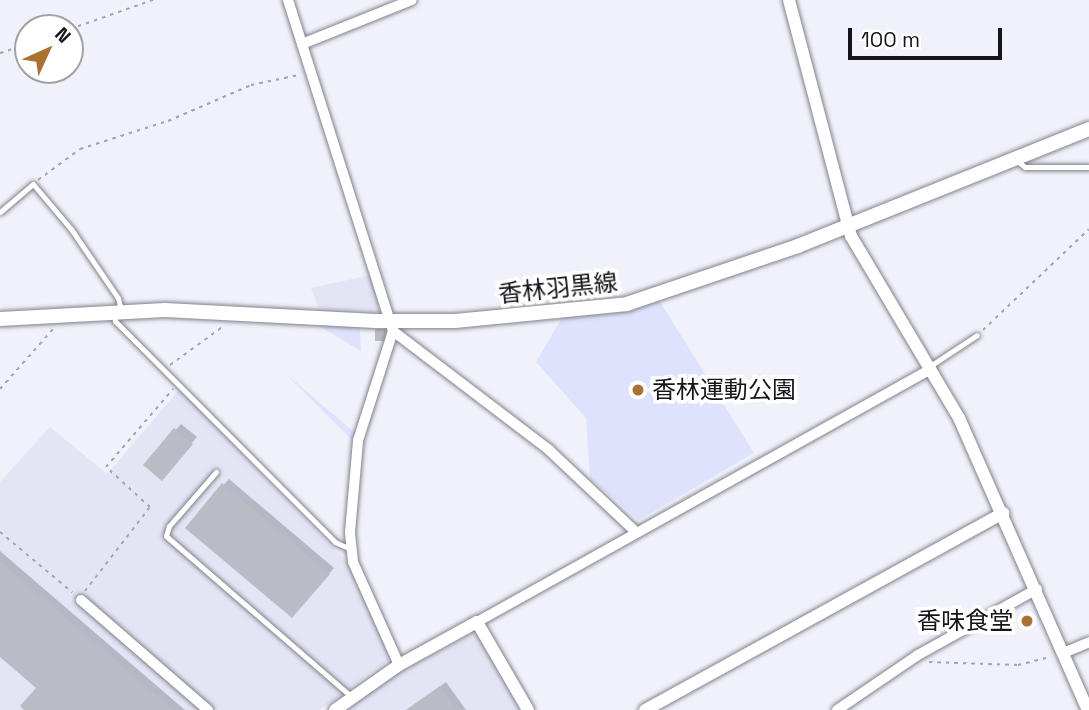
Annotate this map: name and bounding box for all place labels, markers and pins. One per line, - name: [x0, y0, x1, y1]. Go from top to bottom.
- place label: 香林運動公園: [652, 376, 796, 404]
- marker: 香林運動公園: [630, 382, 646, 398]
- place label: 香味食堂: [917, 607, 1013, 635]
- marker: 香味食堂: [1019, 613, 1035, 629]

